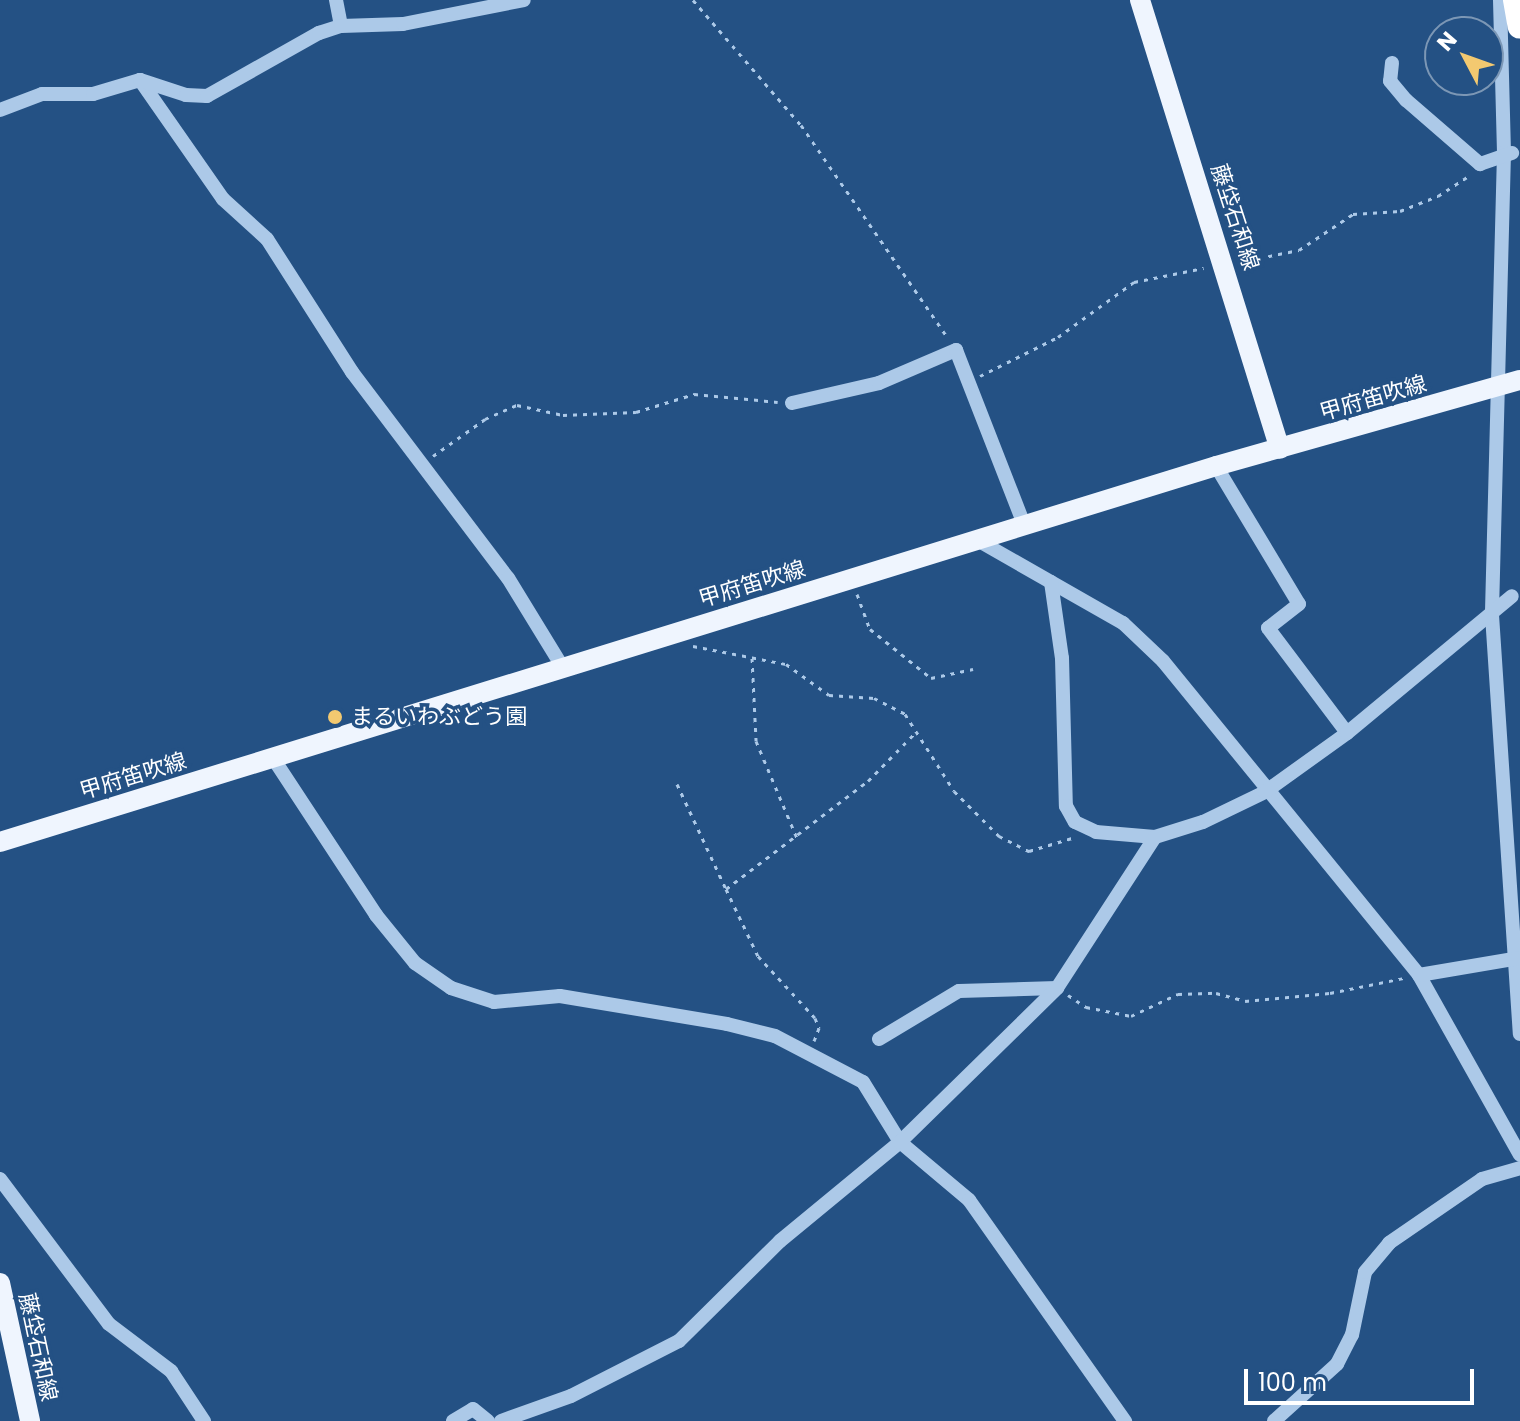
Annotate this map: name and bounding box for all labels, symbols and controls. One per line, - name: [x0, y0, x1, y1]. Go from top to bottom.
- north arrow: [1424, 16, 1504, 96]
- text: N: [1430, 25, 1464, 58]
- street label: 藤垈石和線: [1205, 161, 1265, 273]
- street label: 甲府笛吹線: [1316, 370, 1430, 426]
- street label: 甲府笛吹線: [696, 555, 808, 613]
- place label: まるいわぶどう園: [351, 704, 527, 730]
- marker: まるいわぶどう園: [326, 708, 344, 726]
- street label: 甲府笛吹線: [77, 747, 189, 805]
- street label: 藤垈石和線: [14, 1290, 62, 1404]
- scale bar: [1248, 1353, 1478, 1403]
- text: 100 m: [1258, 1366, 1327, 1399]

